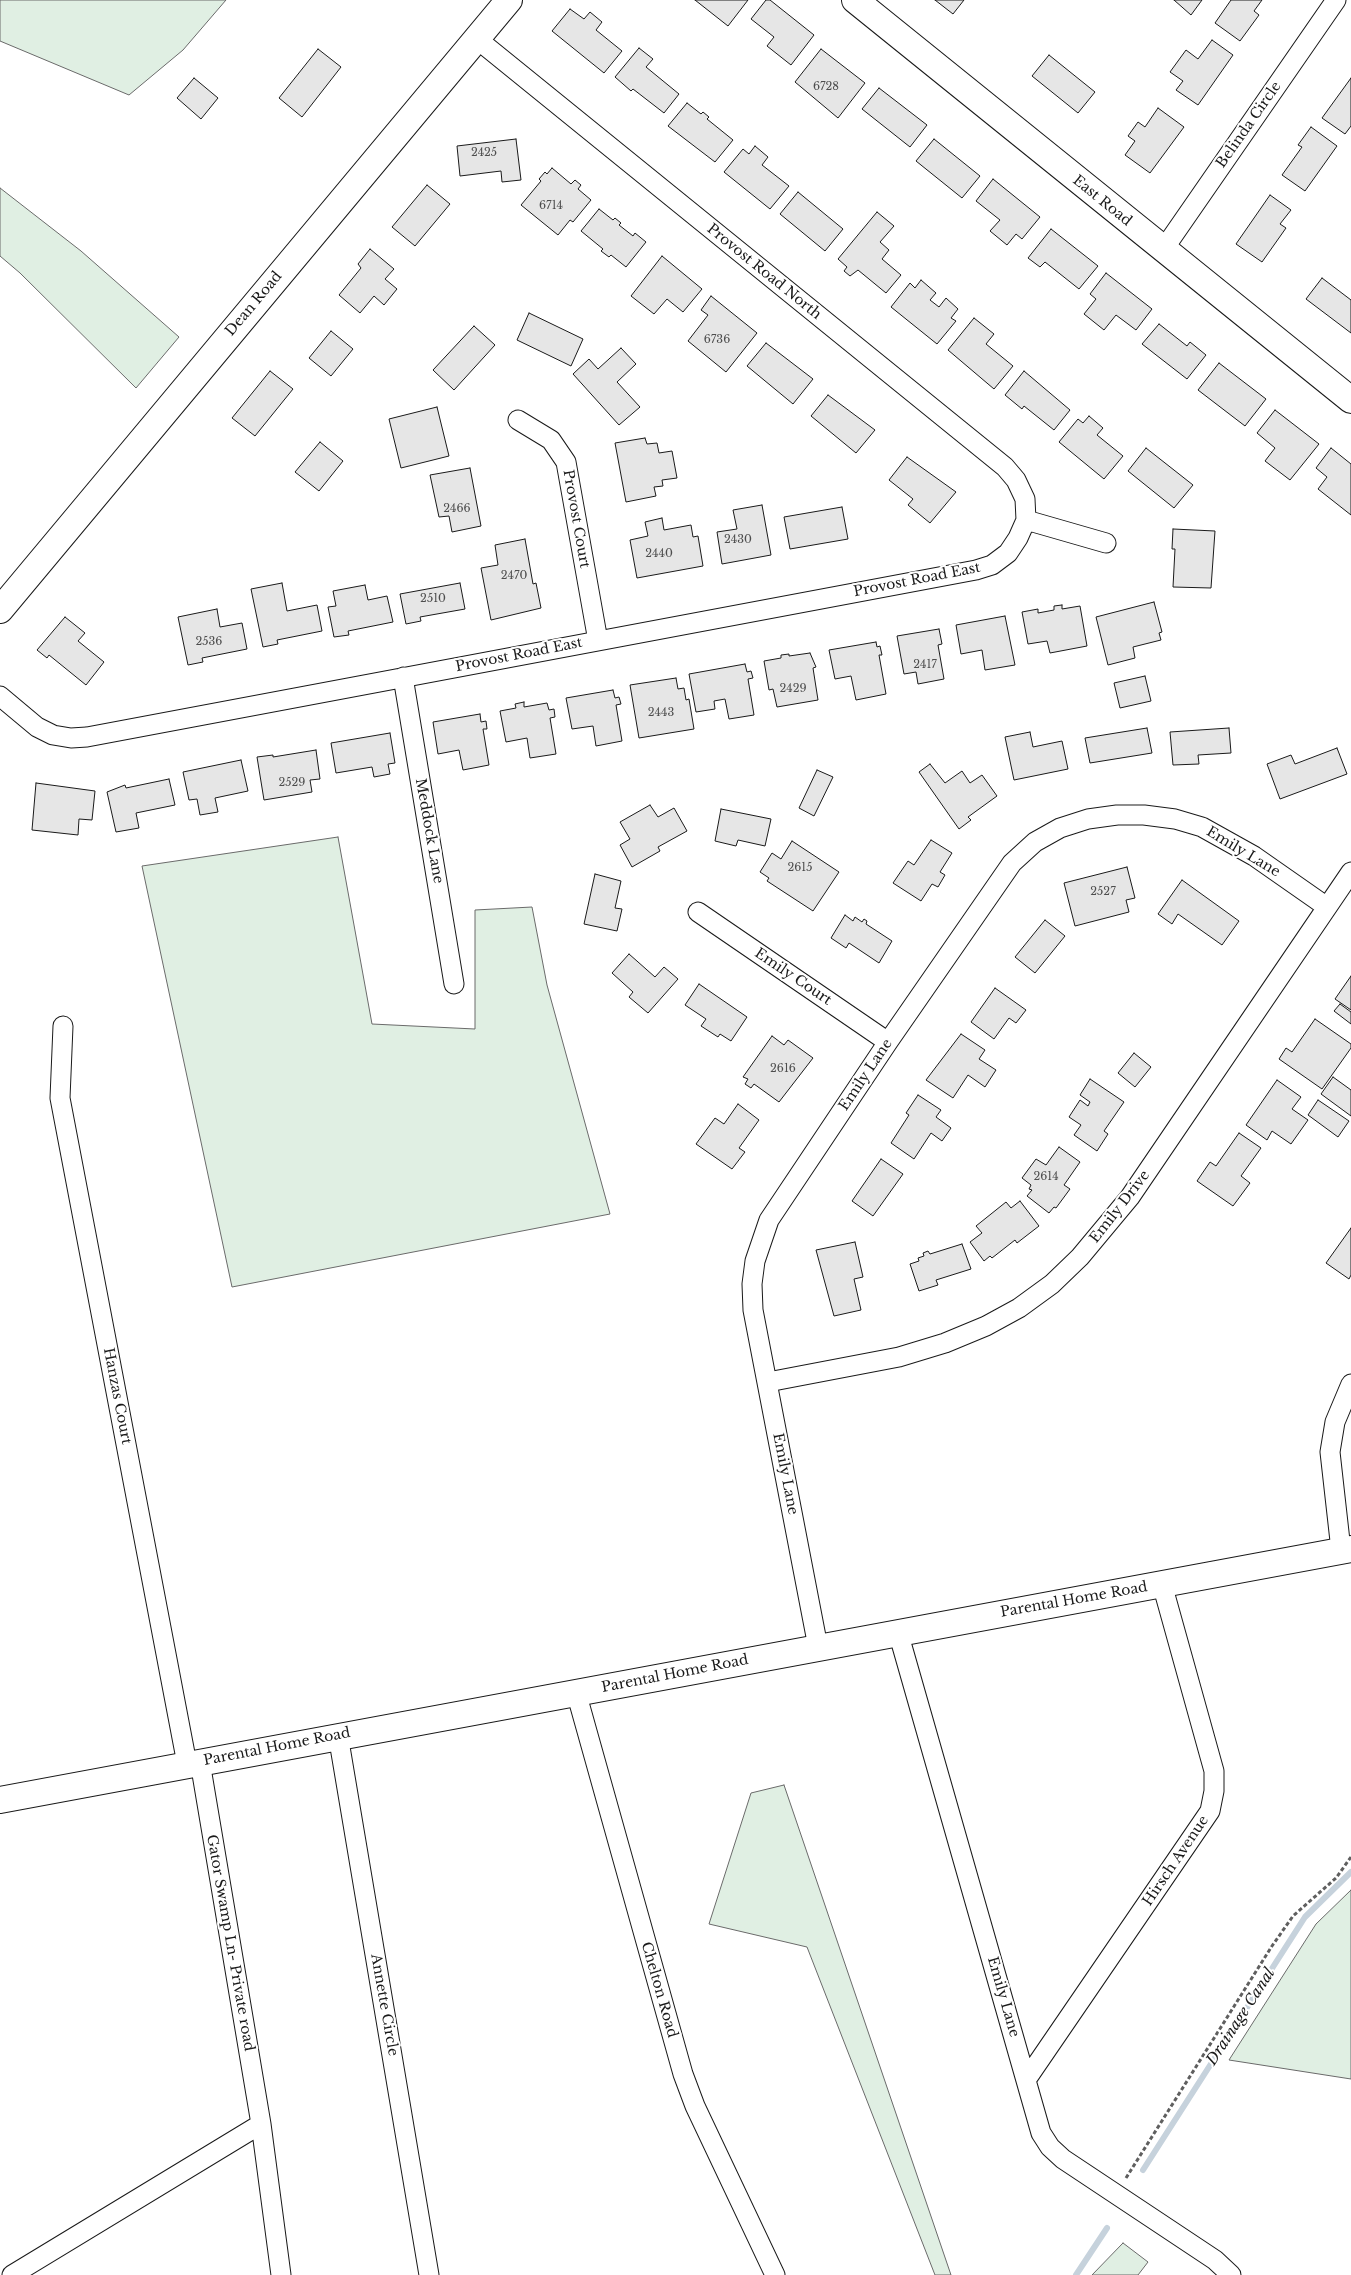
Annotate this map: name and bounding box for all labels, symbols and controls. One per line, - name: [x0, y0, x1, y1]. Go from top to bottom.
- street label: Belinda Circle: [1213, 79, 1285, 171]
- house number: 6728: [813, 80, 839, 94]
- house number: 2425: [471, 146, 497, 160]
- street label: East Road: [1069, 172, 1135, 230]
- house number: 6714: [539, 199, 563, 213]
- street label: Provost Road North: [703, 221, 825, 323]
- street label: Dean Road: [222, 268, 286, 340]
- house number: 6736: [704, 333, 730, 347]
- street label: Provost Court: [559, 468, 593, 570]
- house number: 2466: [443, 502, 471, 516]
- house number: 2430: [724, 533, 752, 547]
- house number: 2440: [645, 547, 673, 561]
- street label: Provost Road East: [852, 559, 982, 601]
- house number: 2470: [501, 569, 527, 583]
- house number: 2510: [420, 592, 446, 606]
- street label: Provost Road East: [454, 634, 584, 676]
- house number: 2536: [196, 635, 222, 649]
- house number: 2417: [913, 658, 937, 672]
- house number: 2429: [779, 682, 807, 696]
- house number: 2443: [648, 706, 674, 720]
- house number: 2529: [279, 776, 305, 790]
- street label: Meddock Lane: [411, 777, 447, 885]
- street label: Emily Lane: [1203, 823, 1283, 881]
- house number: 2615: [787, 861, 813, 875]
- house number: 2527: [1090, 885, 1116, 899]
- street label: Emily Court: [751, 945, 835, 1009]
- street label: Emily Lane: [836, 1036, 896, 1114]
- house number: 2616: [770, 1062, 796, 1076]
- street label: Emily Drive: [1086, 1167, 1154, 1247]
- house number: 2614: [1033, 1170, 1059, 1184]
- street label: Hanzas Court: [99, 1346, 135, 1446]
- street label: Emily Lane: [769, 1432, 801, 1516]
- street label: Parental Home Road: [999, 1579, 1149, 1621]
- street label: Parental Home Road: [600, 1652, 750, 1696]
- street label: Parental Home Road: [202, 1725, 352, 1769]
- street label: Hirsch Avenue: [1140, 1813, 1212, 1909]
- street label: Gator Swamp Ln- Private road: [203, 1833, 257, 2053]
- street label: Chelton Road: [637, 1940, 681, 2040]
- street label: Annette Circle: [367, 1953, 401, 2057]
- street label: Emily Lane: [983, 1955, 1023, 2039]
- water label: Drainage Canal: [1203, 1965, 1279, 2069]

